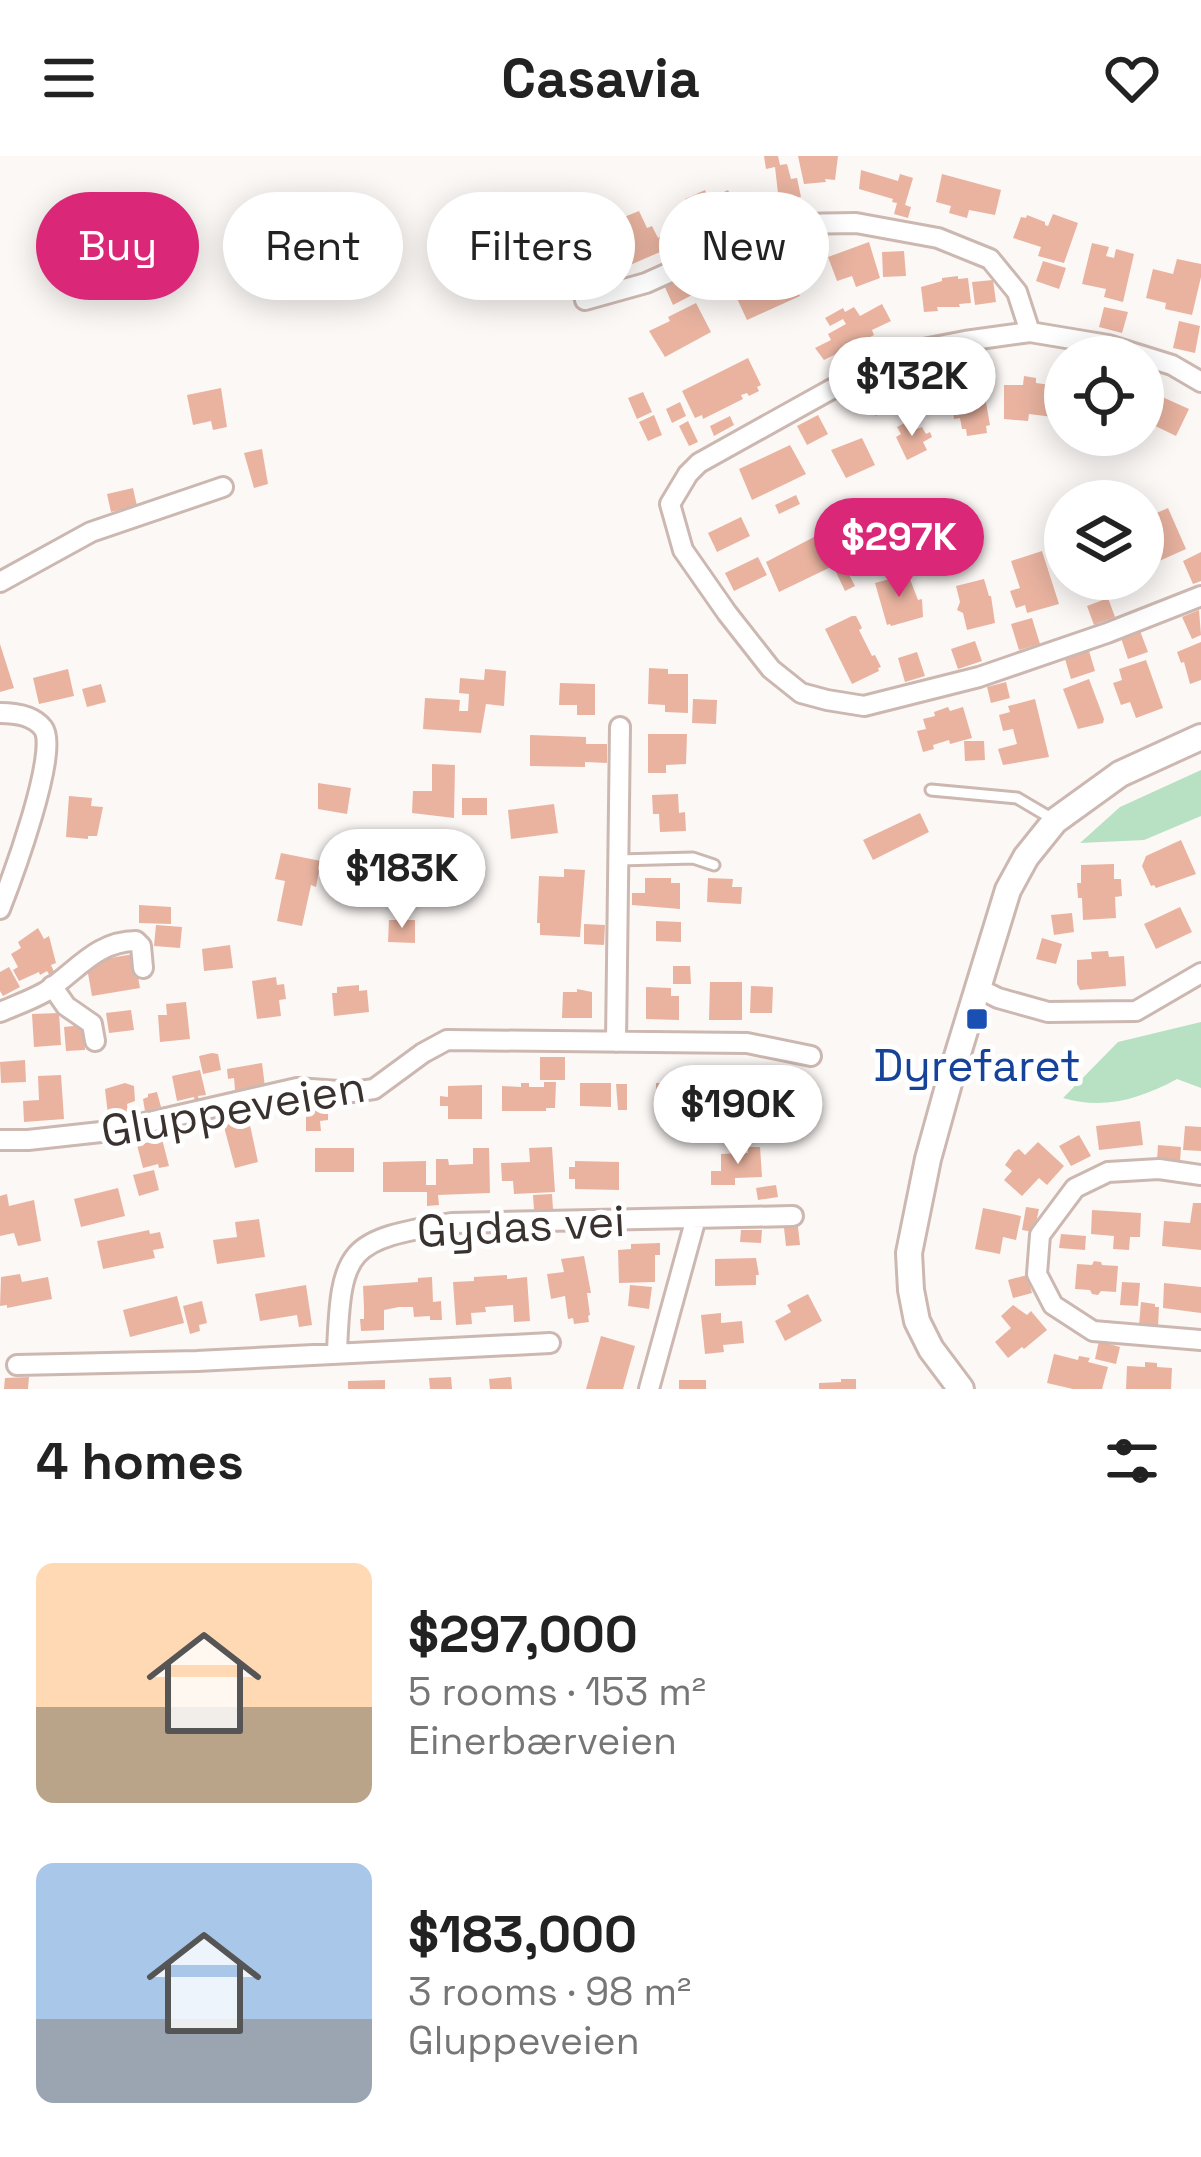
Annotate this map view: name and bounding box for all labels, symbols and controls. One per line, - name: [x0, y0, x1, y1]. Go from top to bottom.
- text: Casavia: [501, 44, 700, 113]
- icon: menu: [36, 45, 102, 111]
- icon: heart: [1099, 45, 1165, 111]
- chip: Buy: [36, 192, 199, 300]
- chip: Rent: [223, 192, 403, 300]
- chip: Filters: [427, 192, 635, 300]
- chip: New: [659, 192, 829, 300]
- map controls: [1044, 336, 1164, 600]
- button: locate: [1044, 336, 1164, 456]
- pin: $132K: [828, 337, 996, 439]
- text: $132K: [856, 351, 968, 400]
- button: layers: [1044, 480, 1164, 600]
- pin: $297K: [815, 498, 983, 600]
- text: $297K: [841, 512, 957, 561]
- pin: $183K: [318, 829, 486, 931]
- text: $183K: [346, 843, 458, 892]
- marker: Dyrefaret: [964, 1006, 990, 1032]
- place label: Dyrefaret: [873, 1037, 1081, 1094]
- street label: Gluppeveien: [96, 1058, 370, 1160]
- pin: $190K: [654, 1065, 822, 1167]
- text: $190K: [680, 1079, 796, 1128]
- street label: Gydas vei: [416, 1192, 626, 1260]
- icon: filters: [1099, 1428, 1165, 1494]
- text: 4 homes: [36, 1429, 244, 1494]
- text: $297,000: [408, 1602, 638, 1667]
- icon: home: [132, 1611, 276, 1755]
- text: 5 rooms · 153 m²: [408, 1667, 706, 1716]
- text: Einerbærveien: [408, 1716, 677, 1765]
- text: $183,000: [408, 1902, 637, 1967]
- icon: home: [132, 1911, 276, 2055]
- text: 3 rooms · 98 m²: [408, 1967, 691, 2016]
- text: Gluppeveien: [408, 2016, 640, 2065]

